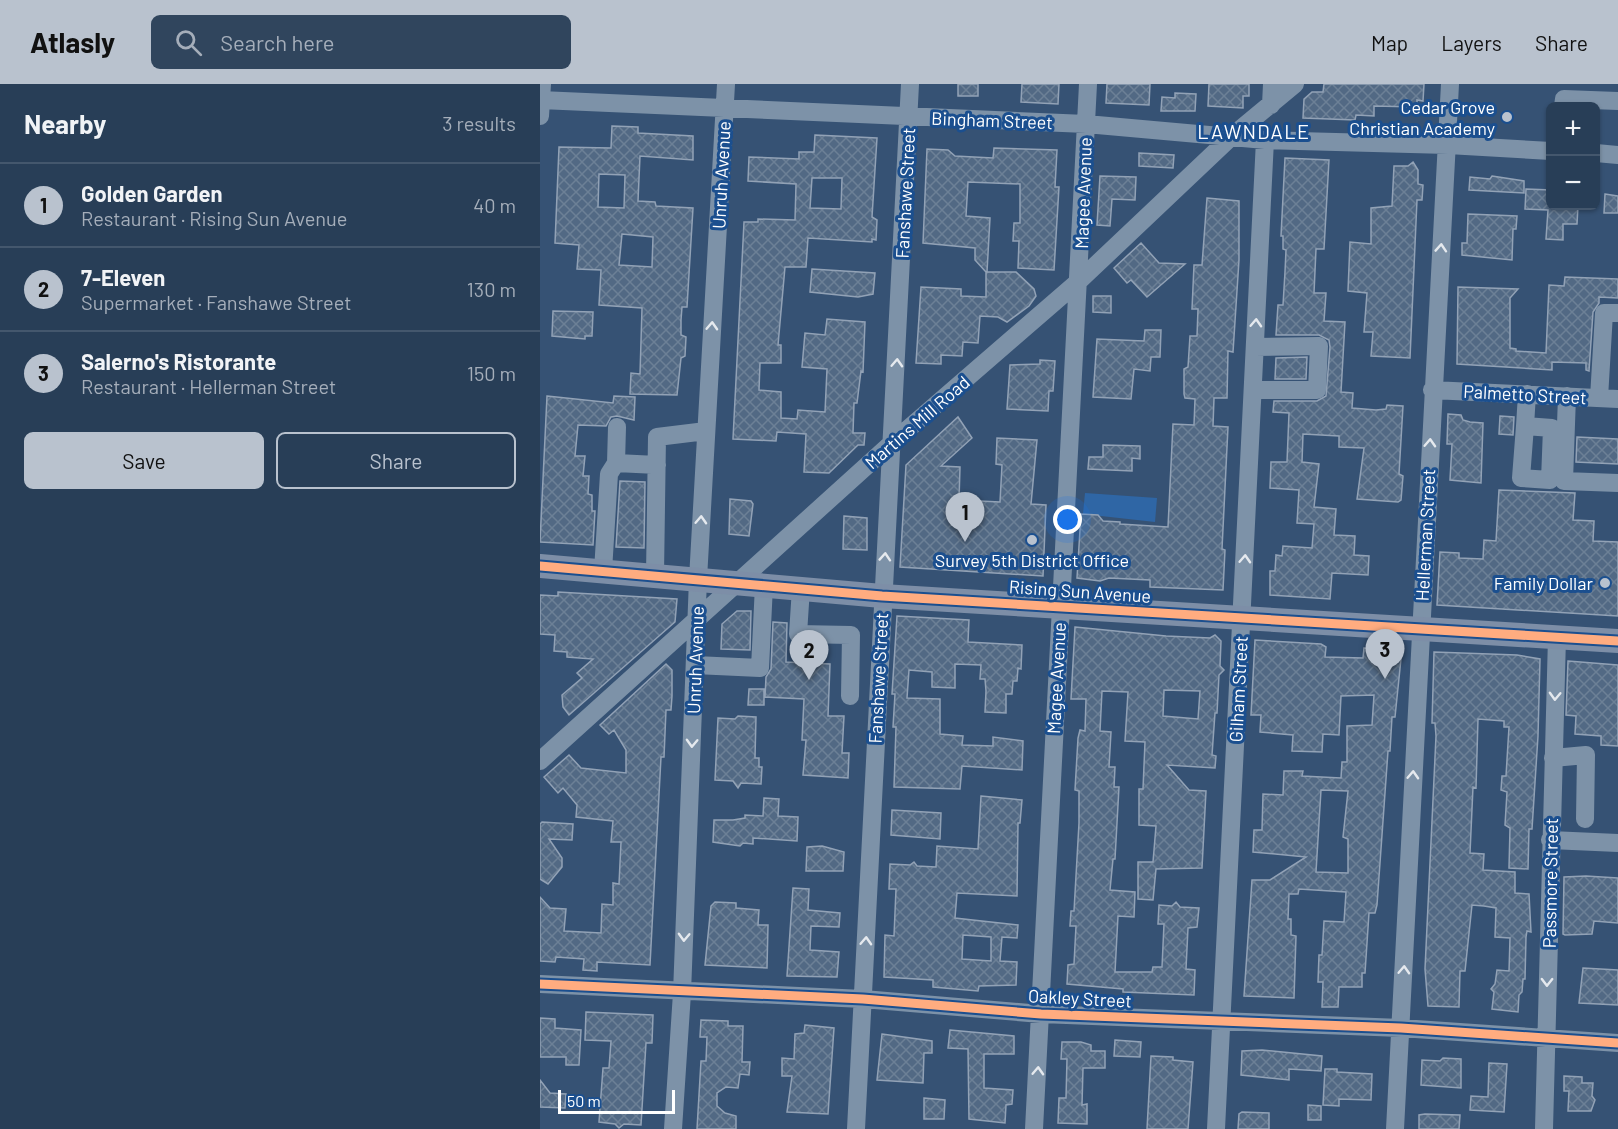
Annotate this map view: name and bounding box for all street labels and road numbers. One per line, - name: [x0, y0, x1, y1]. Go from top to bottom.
- street label: Bingham Street: [931, 107, 1053, 133]
- street label: Unruh Avenue: [707, 120, 735, 230]
- street label: Fanshawe Street: [891, 127, 919, 259]
- street label: Magee Avenue: [1070, 137, 1096, 249]
- street label: Martins Mill Road: [860, 371, 974, 473]
- street label: Palmetto Street: [1463, 380, 1587, 408]
- street label: Hellerman Street: [1411, 468, 1439, 602]
- street label: Rising Sun Avenue: [1008, 575, 1152, 607]
- street label: Unruh Avenue: [682, 606, 708, 714]
- street label: Fanshawe Street: [864, 612, 892, 744]
- street label: Magee Avenue: [1042, 622, 1070, 734]
- street label: Gilham Street: [1224, 635, 1252, 743]
- street label: Passmore Street: [1538, 818, 1562, 948]
- street label: Oakley Street: [1028, 984, 1132, 1012]

